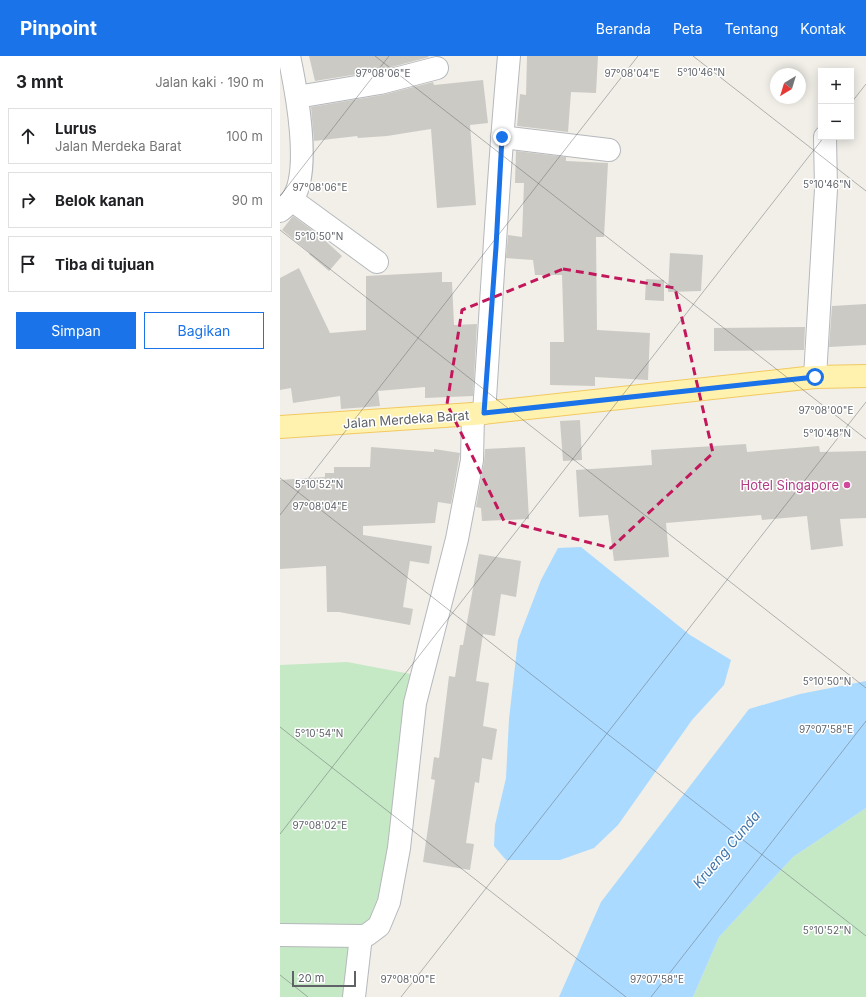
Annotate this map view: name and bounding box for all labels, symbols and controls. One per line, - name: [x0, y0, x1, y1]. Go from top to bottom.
- text: Pinpoint: [20, 17, 97, 40]
- text: Beranda: [596, 20, 651, 37]
- text: Peta: [673, 20, 703, 37]
- text: Tentang: [725, 20, 778, 37]
- text: Kontak: [800, 20, 846, 37]
- text: 5°10'46"N: [677, 66, 725, 78]
- text: 97°08'06"E: [356, 67, 410, 79]
- text: 97°08'04"E: [604, 67, 660, 79]
- north arrow: [770, 68, 806, 104]
- map controls: [818, 68, 854, 140]
- button: +: [818, 68, 854, 104]
- text: 3 mnt: [16, 72, 63, 92]
- text: Jalan kaki · 190 m: [155, 74, 264, 90]
- button: −: [818, 104, 854, 140]
- text: Lurus: [55, 119, 97, 138]
- icon: ahead: [17, 125, 39, 147]
- text: 100 m: [226, 128, 263, 144]
- route end: [493, 128, 511, 146]
- text: Jalan Merdeka Barat: [55, 138, 181, 154]
- text: 5°10'46"N: [803, 178, 851, 190]
- text: 97°08'06"E: [293, 181, 347, 193]
- icon: right: [17, 189, 39, 211]
- text: Belok kanan: [55, 191, 144, 210]
- text: 90 m: [232, 192, 263, 208]
- text: 5°10'50"N: [295, 230, 343, 242]
- icon: arrive: [17, 253, 39, 275]
- text: Tiba di tujuan: [55, 255, 154, 274]
- button: Simpan: [16, 312, 136, 349]
- button: Bagikan: [144, 312, 264, 349]
- route start: [806, 368, 824, 386]
- text: 97°08'00"E: [799, 404, 854, 416]
- street label: Jalan Merdeka Barat: [342, 407, 470, 431]
- text: 5°10'48"N: [803, 427, 851, 439]
- place label: Hotel Singapore: [741, 477, 839, 493]
- text: 5°10'52"N: [295, 478, 343, 490]
- marker: Hotel Singapore: [842, 480, 852, 490]
- text: 97°08'04"E: [292, 500, 348, 512]
- text: 5°10'50"N: [803, 675, 851, 687]
- text: 97°07'58"E: [799, 723, 853, 735]
- text: 5°10'54"N: [295, 727, 343, 739]
- water label: Krueng Cunda: [689, 807, 764, 891]
- text: 97°08'02"E: [293, 819, 347, 831]
- text: 5°10'52"N: [803, 924, 851, 936]
- scale bar: [292, 969, 356, 988]
- text: 20 m: [298, 971, 324, 985]
- text: 97°08'00"E: [381, 973, 436, 985]
- text: 97°07'58"E: [630, 973, 684, 985]

